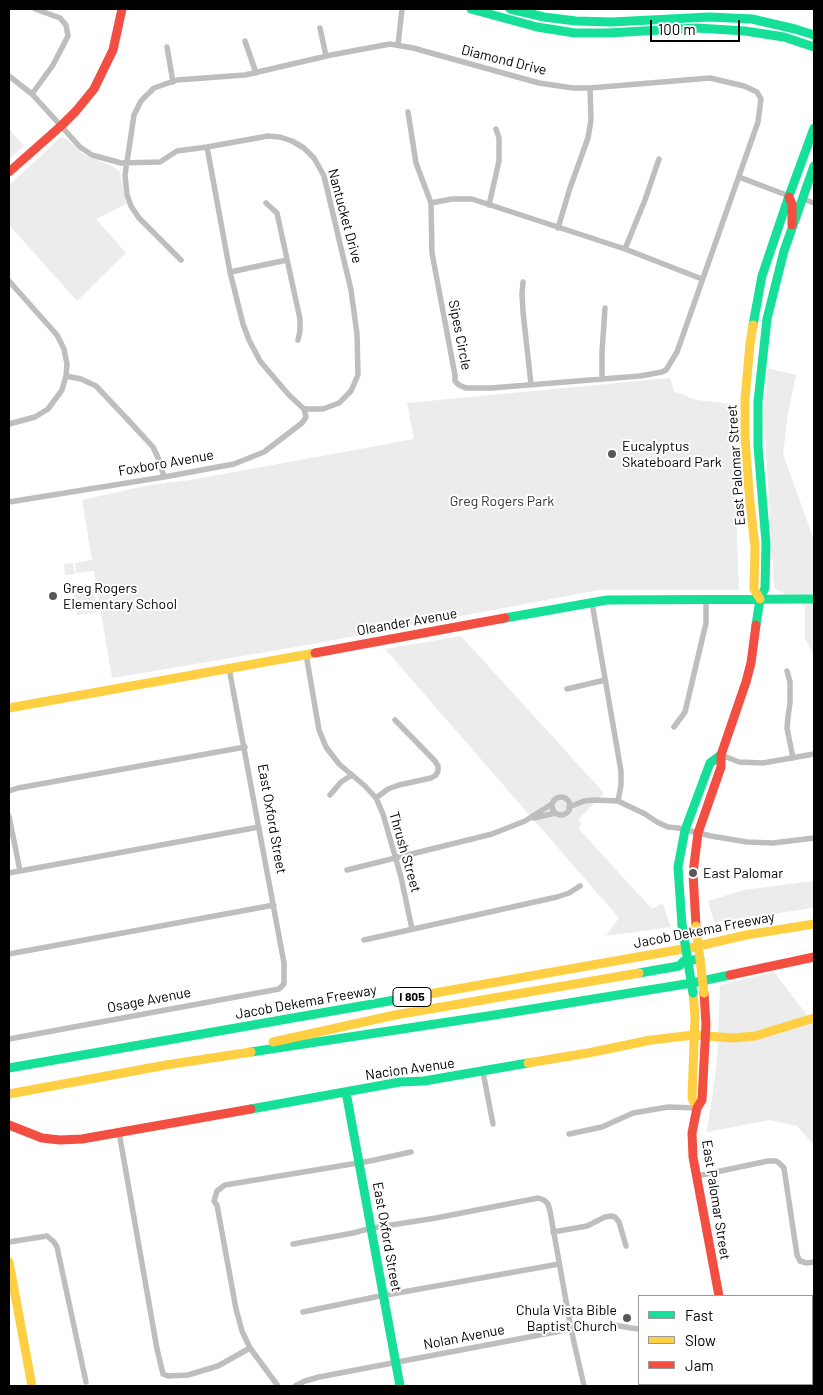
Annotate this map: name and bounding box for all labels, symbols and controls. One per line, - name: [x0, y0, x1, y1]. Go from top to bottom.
- scale bar: [653, 10, 743, 42]
- text: 100 m: [658, 20, 696, 38]
- street label: Diamond Drive: [459, 41, 549, 79]
- street label: Nantucket Drive: [324, 167, 366, 265]
- street label: Sipes Circle: [445, 298, 475, 372]
- street label: East Palomar Street: [723, 404, 749, 526]
- place label: Eucalyptus Skateboard Park: [622, 438, 722, 471]
- street label: Foxboro Avenue: [117, 446, 215, 480]
- marker: Eucalyptus Skateboard Park: [606, 448, 618, 460]
- park label: Greg Rogers Park: [450, 493, 554, 509]
- place label: Greg Rogers Elementary School: [63, 580, 177, 612]
- marker: Greg Rogers Elementary School: [47, 590, 59, 602]
- street label: Oleander Avenue: [356, 605, 458, 639]
- street label: East Oxford Street: [254, 763, 290, 875]
- street label: Thrush Street: [385, 810, 425, 894]
- place label: East Palomar: [703, 865, 783, 881]
- marker: East Palomar: [687, 867, 699, 879]
- street label: Jacob Dekema Freeway: [632, 908, 776, 952]
- street label: Jacob Dekema Freeway: [234, 981, 378, 1023]
- street label: Osage Avenue: [106, 984, 192, 1016]
- road number: I 805: [393, 988, 431, 1006]
- street label: Nacion Avenue: [364, 1054, 456, 1084]
- street label: East Palomar Street: [698, 1139, 734, 1261]
- street label: East Oxford Street: [369, 1181, 405, 1293]
- legend: [638, 1295, 813, 1385]
- place label: Chula Vista Bible Baptist Church: [516, 1302, 617, 1334]
- text: Fast: [685, 1306, 713, 1324]
- marker: Chula Vista Bible Baptist Church: [621, 1312, 633, 1324]
- street label: Nolan Avenue: [422, 1321, 506, 1353]
- text: Slow: [685, 1331, 716, 1349]
- text: Jam: [685, 1356, 714, 1374]

